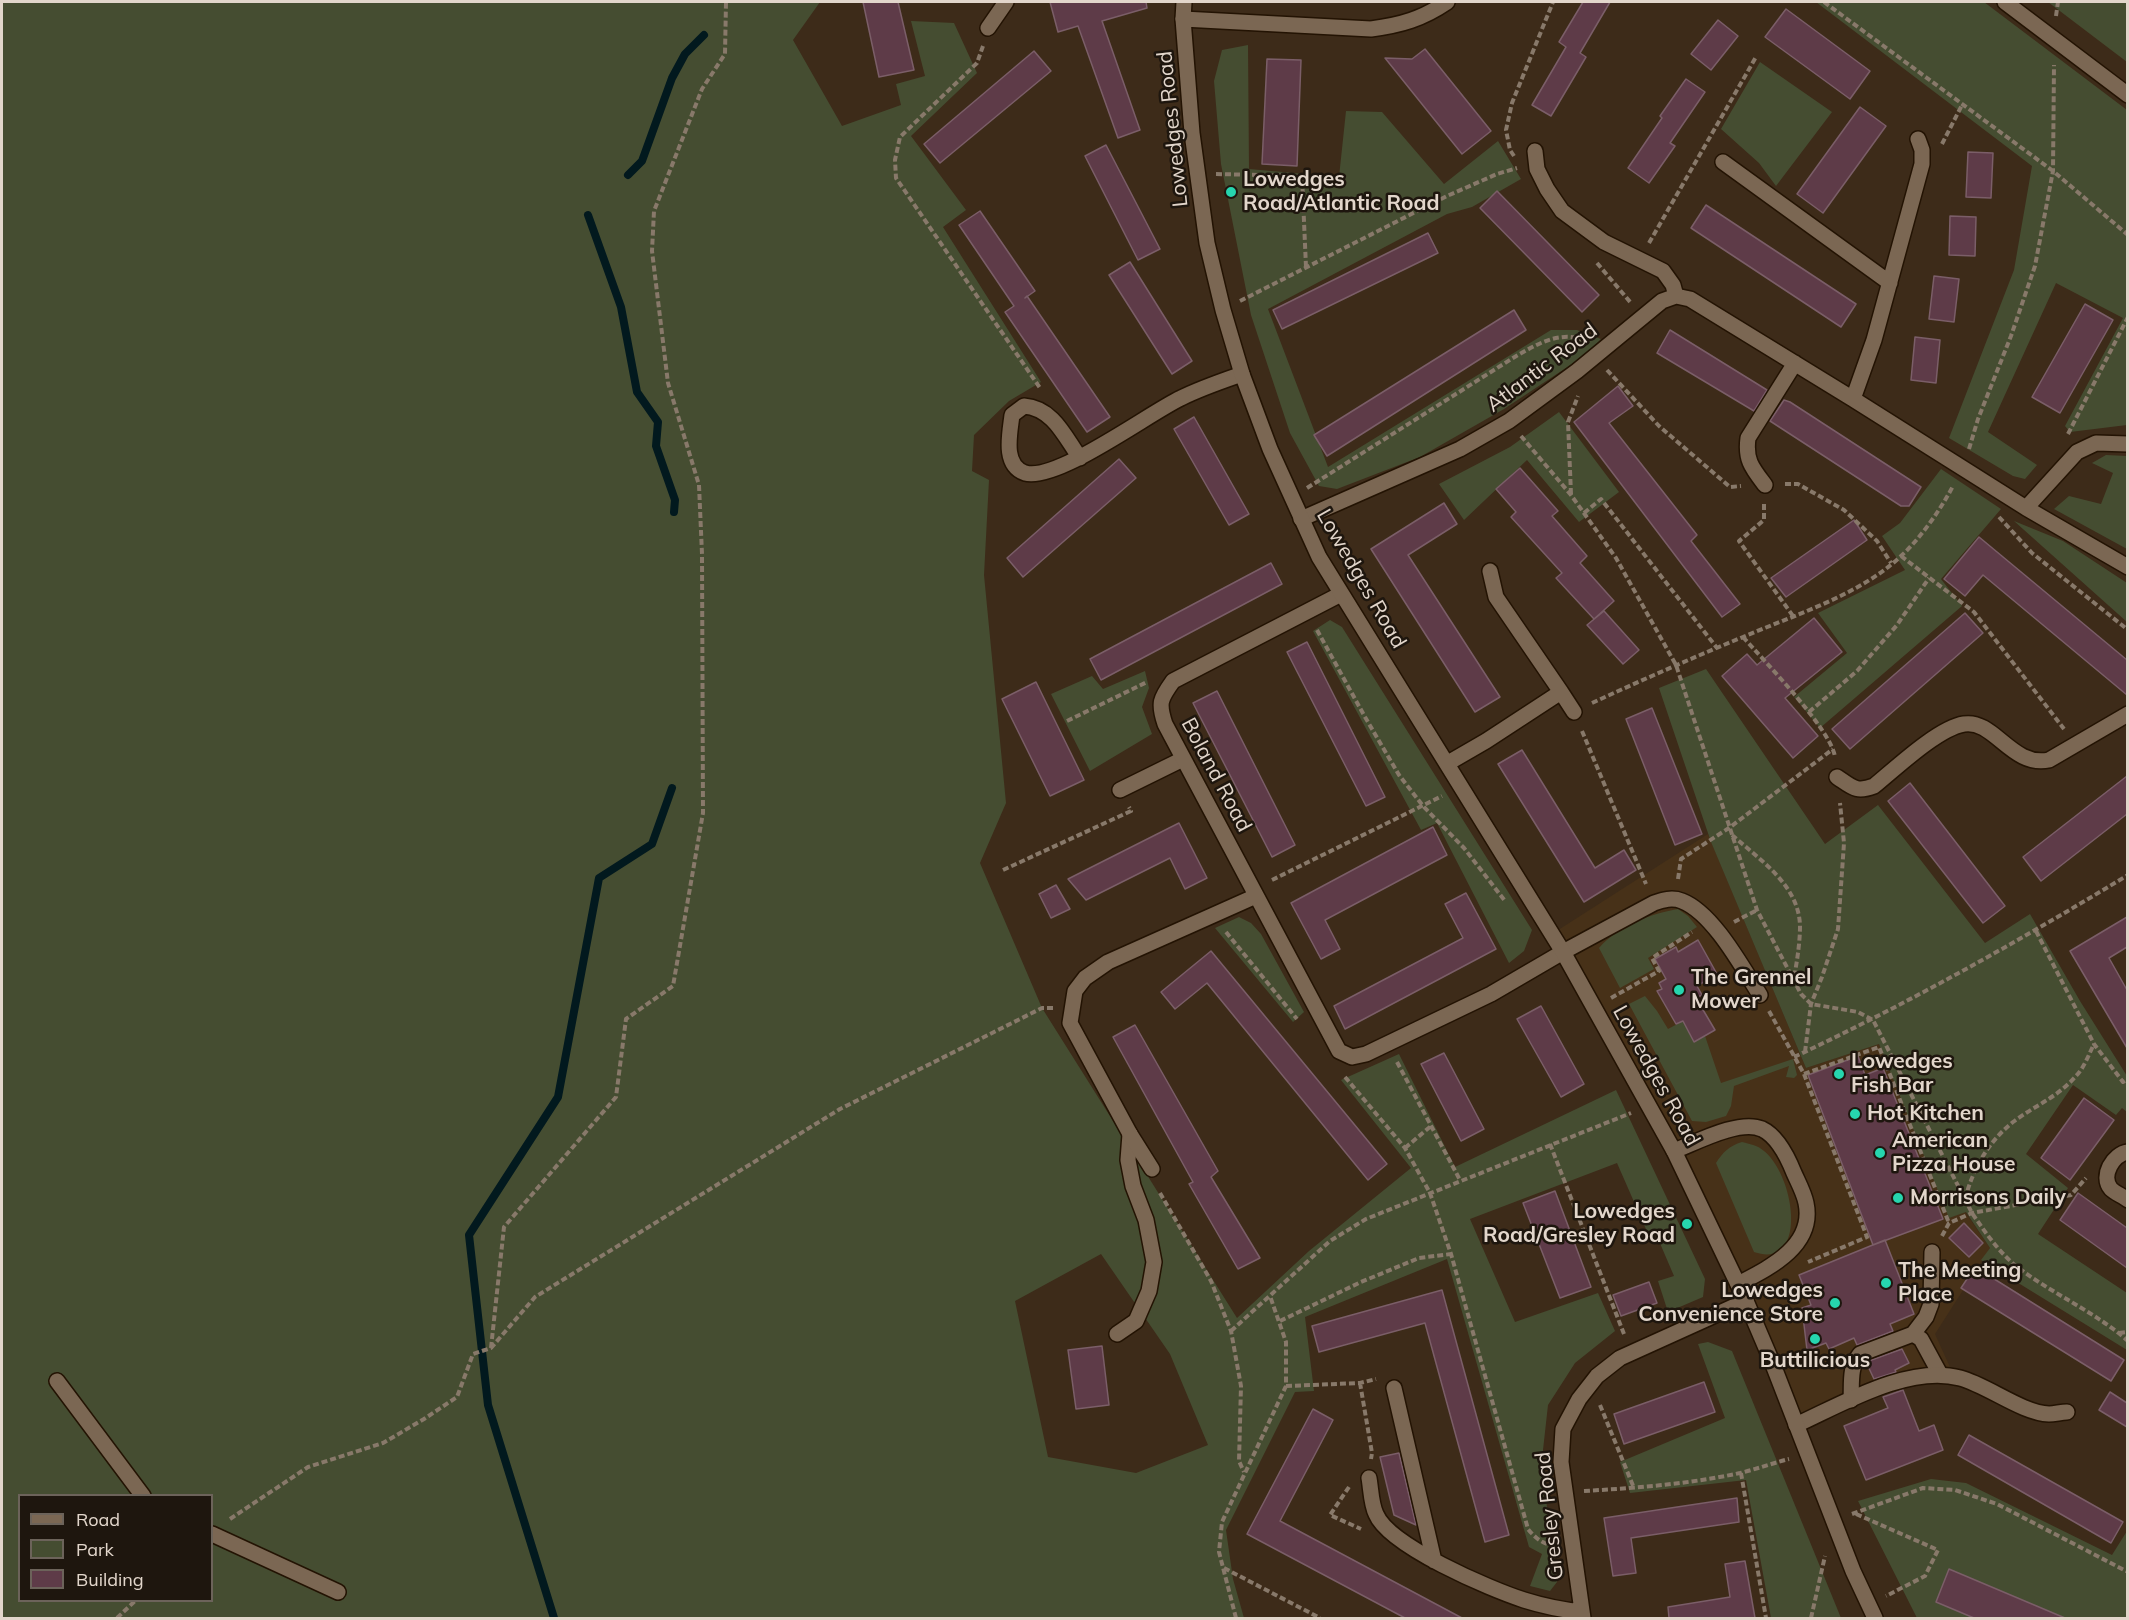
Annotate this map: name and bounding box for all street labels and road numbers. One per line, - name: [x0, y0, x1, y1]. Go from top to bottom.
- street label: Lowedges Road: [1152, 50, 1194, 208]
- street label: Atlantic Road: [1482, 318, 1602, 418]
- street label: Lowedges Road: [1311, 505, 1411, 653]
- street label: Boland Road: [1175, 714, 1257, 836]
- street label: Lowedges Road: [1607, 1001, 1705, 1151]
- street label: Gresley Road: [1531, 1450, 1569, 1582]

